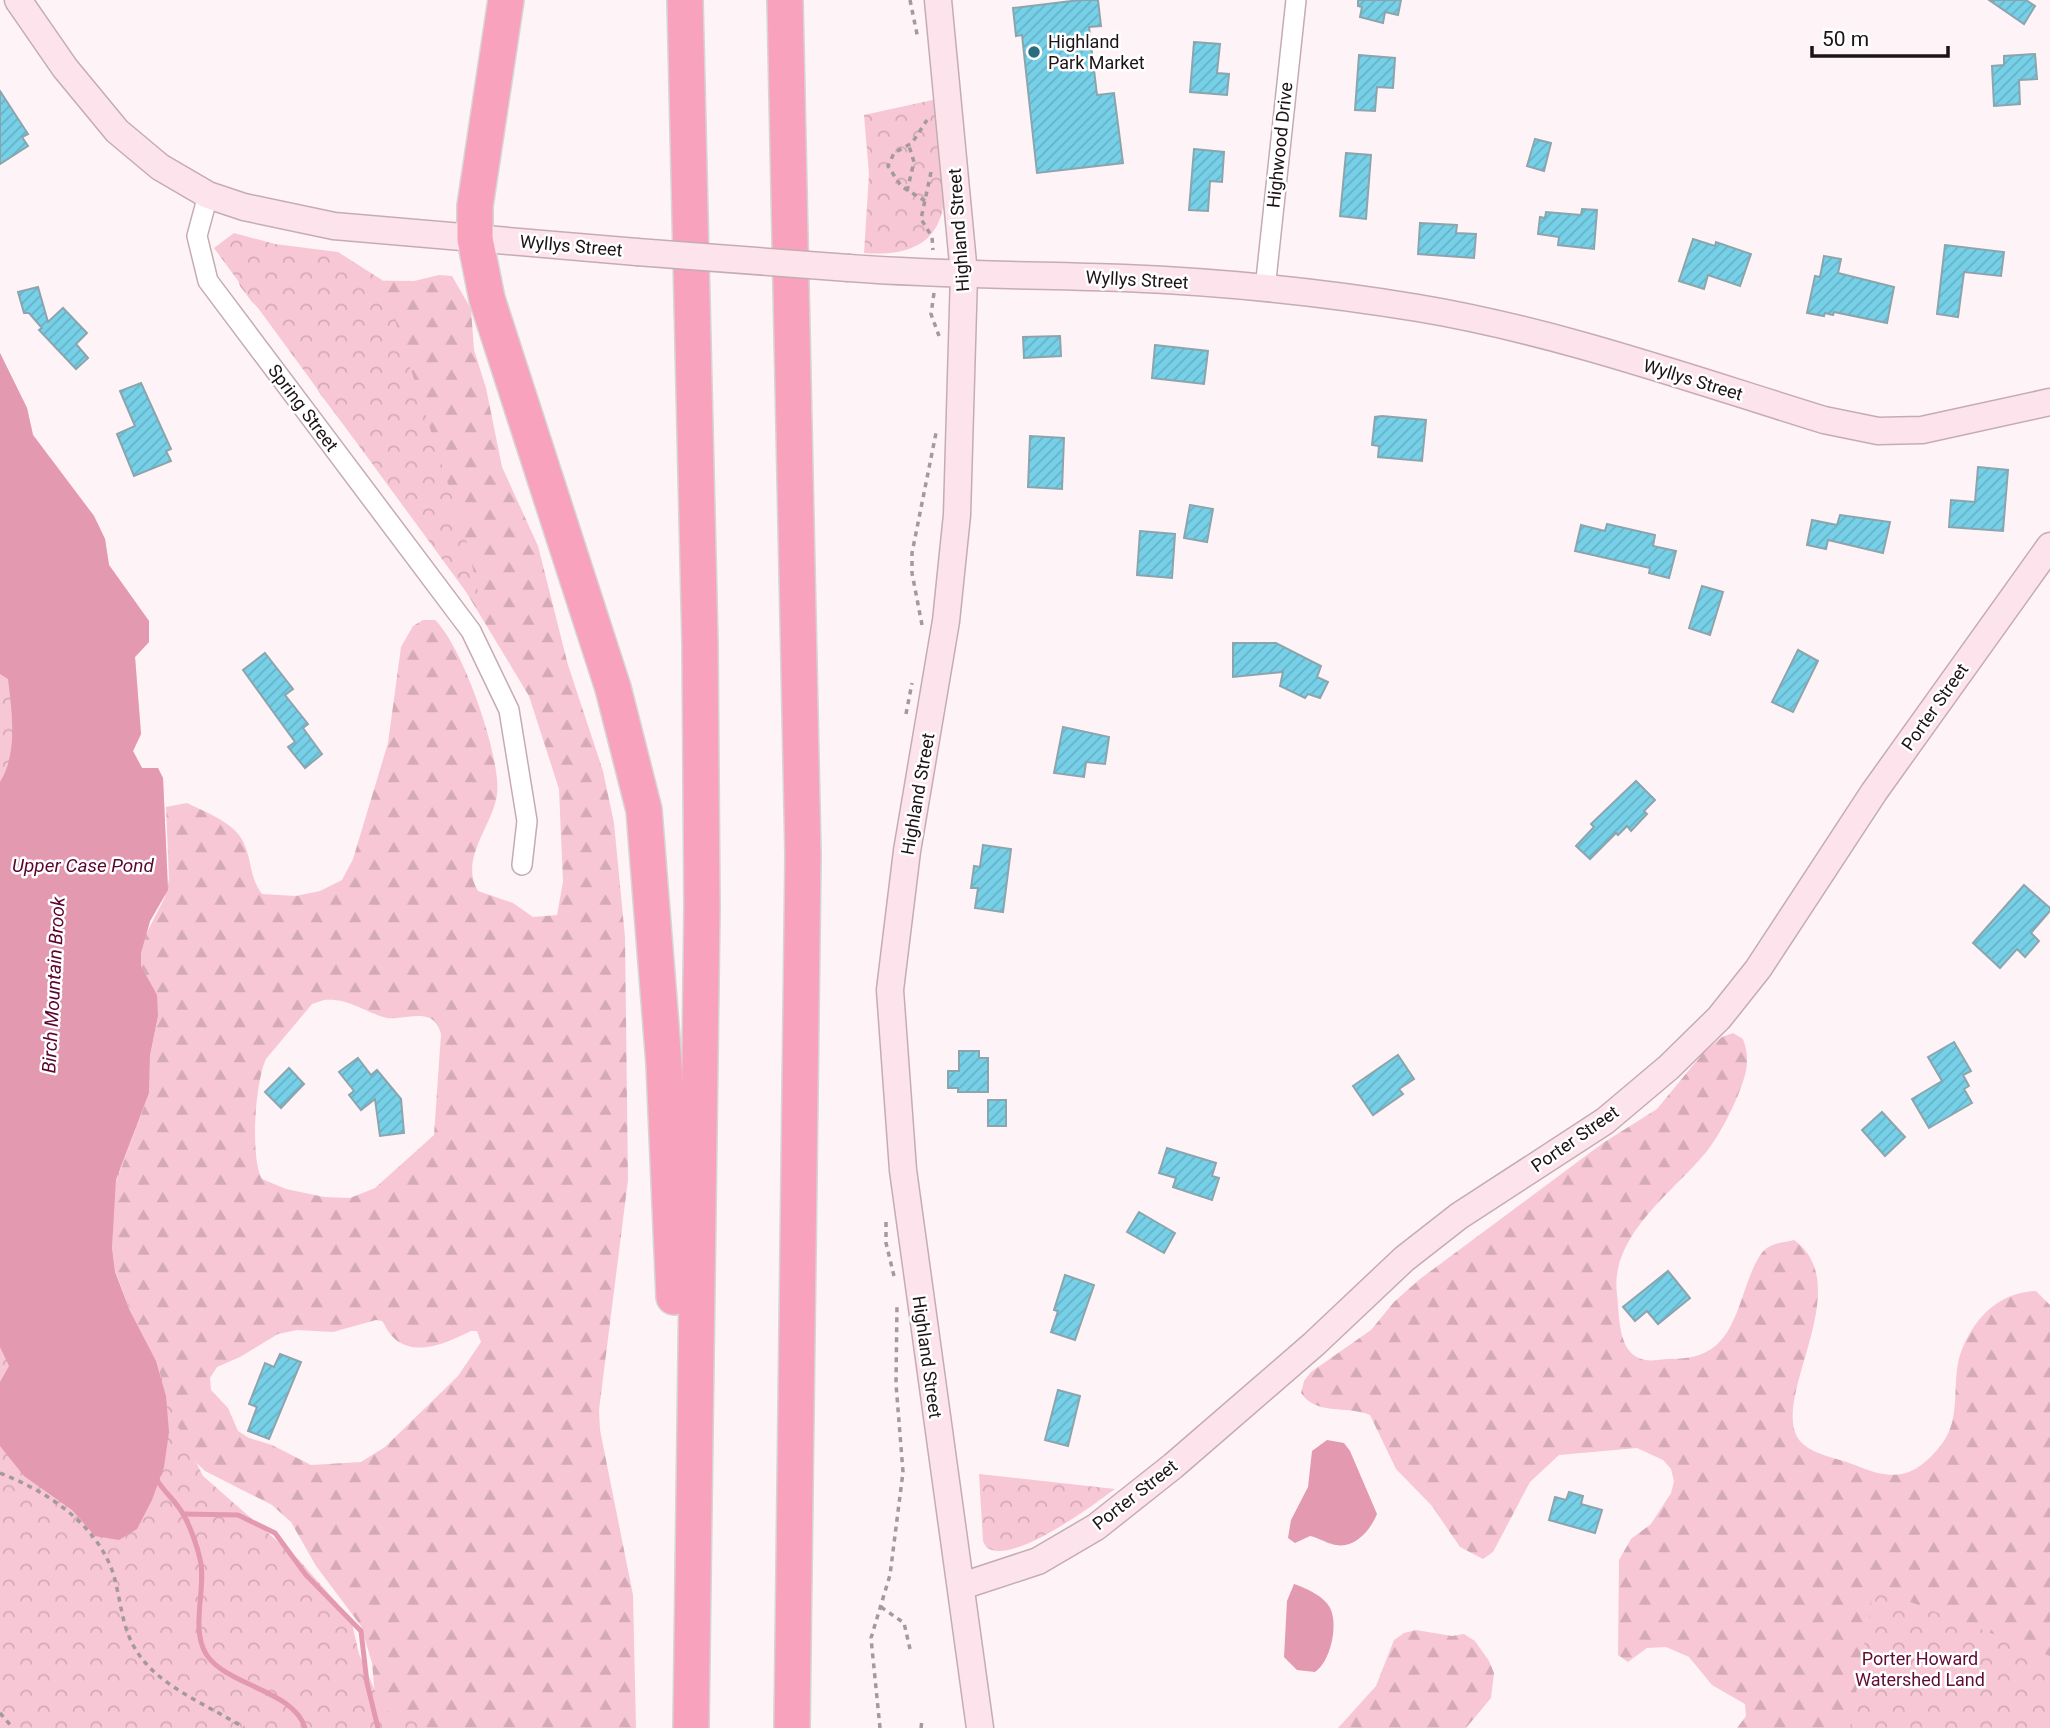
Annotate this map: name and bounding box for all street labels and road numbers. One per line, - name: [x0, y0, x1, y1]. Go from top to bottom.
- street label: Highwood Drive: [1262, 81, 1297, 209]
- street label: Highland Street: [944, 168, 973, 292]
- street label: Wyllys Street: [519, 231, 623, 260]
- street label: Wyllys Street: [1085, 266, 1189, 293]
- street label: Wyllys Street: [1641, 354, 1746, 405]
- street label: Spring Street: [264, 360, 343, 455]
- street label: Porter Street: [1897, 659, 1972, 754]
- street label: Highland Street: [896, 731, 939, 857]
- street label: Porter Street: [1527, 1101, 1622, 1176]
- street label: Highland Street: [909, 1294, 946, 1420]
- street label: Porter Street: [1088, 1455, 1181, 1534]

